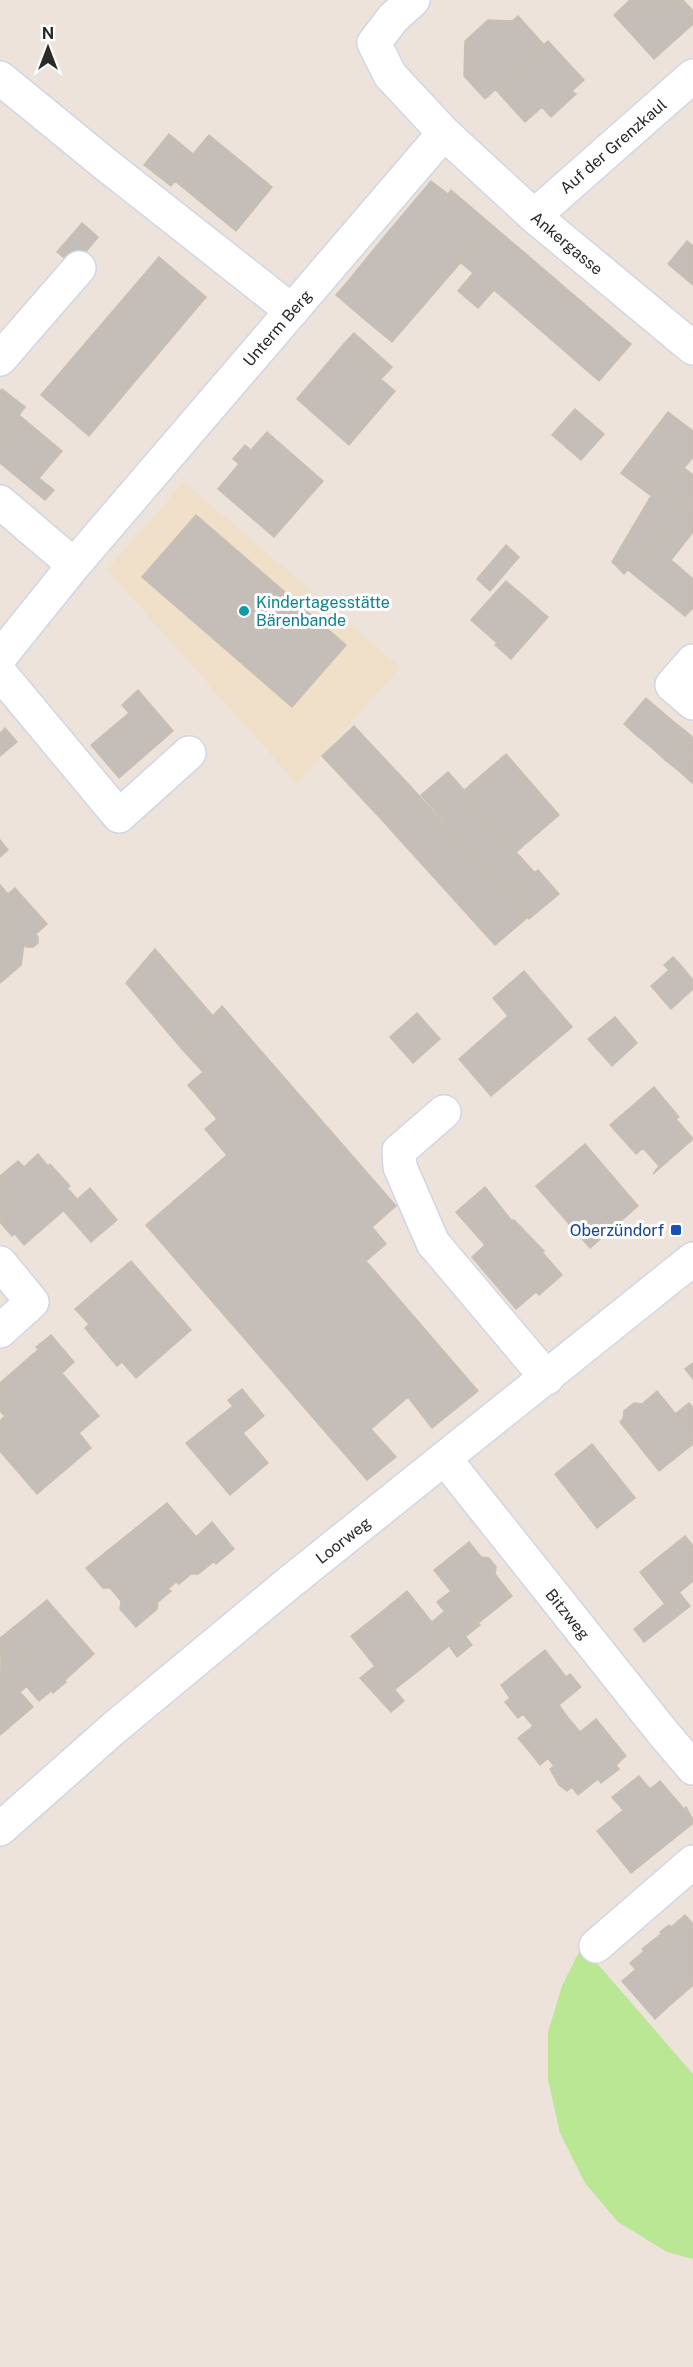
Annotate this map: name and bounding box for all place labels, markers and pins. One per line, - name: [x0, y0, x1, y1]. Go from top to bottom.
- place label: Kindertagesstätte Bärenbande: [256, 593, 390, 630]
- marker: Kindertagesstätte Bärenbande: [237, 604, 251, 618]
- place label: Oberzündorf: [570, 1221, 664, 1240]
- marker: Oberzündorf: [669, 1223, 683, 1237]

